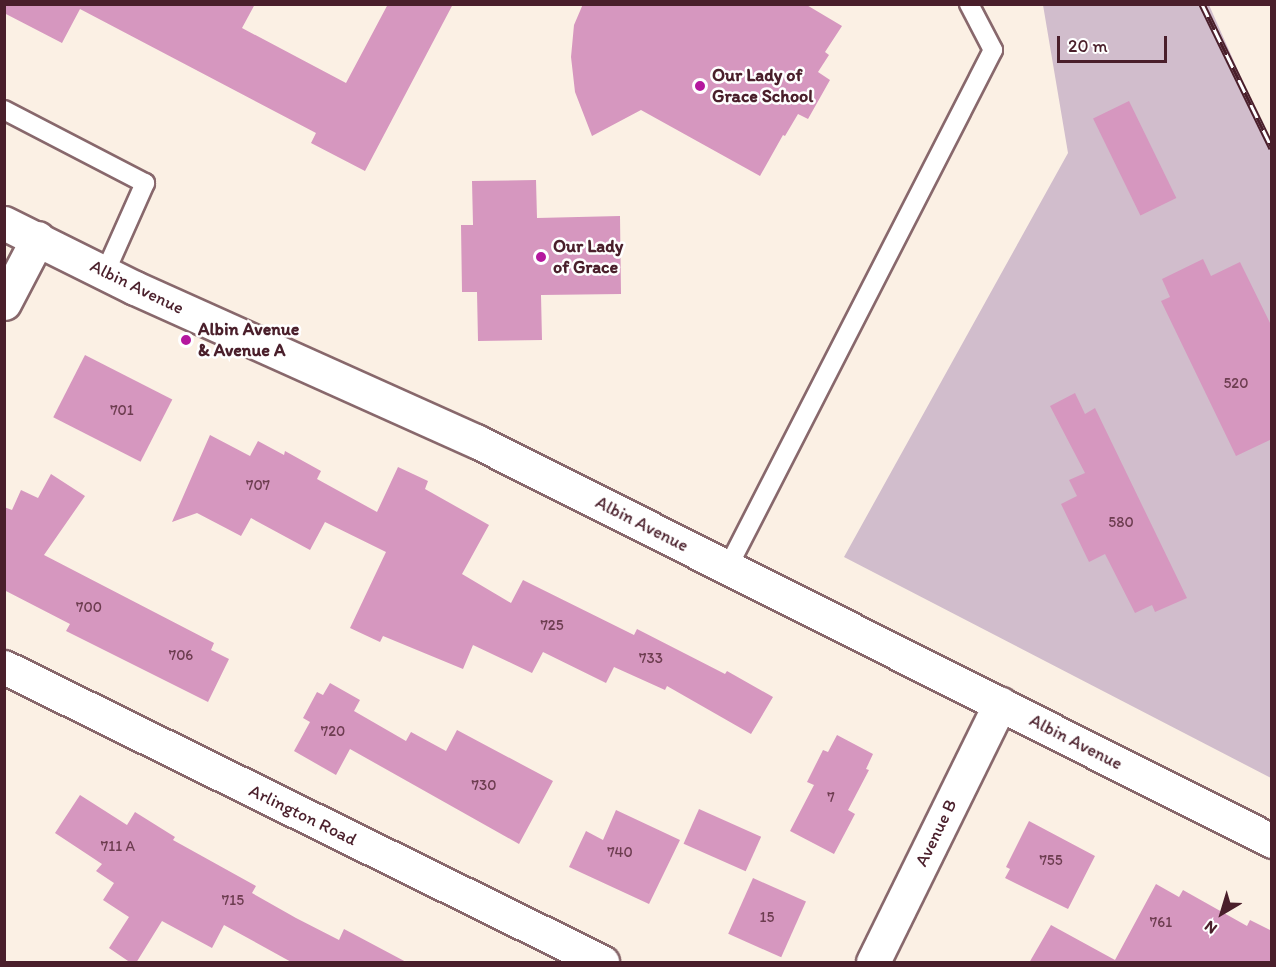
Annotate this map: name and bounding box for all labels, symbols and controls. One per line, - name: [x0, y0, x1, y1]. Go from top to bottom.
- scale bar: [1060, 24, 1170, 62]
- text: 20 m: [1068, 35, 1108, 57]
- place label: Our Lady of Grace School: [712, 65, 813, 107]
- marker: Our Lady of Grace School: [693, 79, 707, 93]
- place label: Our Lady of Grace: [553, 236, 624, 278]
- marker: Our Lady of Grace: [534, 250, 548, 264]
- street label: Albin Avenue: [87, 255, 187, 319]
- place label: Albin Avenue & Avenue A: [198, 319, 299, 362]
- marker: Albin Avenue & Avenue A: [179, 333, 193, 347]
- house number: 520: [1223, 375, 1249, 393]
- house number: 701: [110, 402, 134, 420]
- house number: 707: [246, 477, 270, 495]
- street label: Albin Avenue: [592, 491, 692, 557]
- house number: 580: [1108, 514, 1134, 532]
- house number: 700: [76, 599, 102, 617]
- house number: 725: [540, 617, 564, 635]
- house number: 706: [169, 647, 193, 665]
- house number: 733: [639, 650, 663, 668]
- street label: Albin Avenue: [1026, 709, 1126, 775]
- house number: 720: [321, 723, 345, 741]
- house number: 730: [472, 777, 496, 795]
- street label: Arlington Road: [246, 780, 360, 850]
- house number: 7: [827, 789, 835, 807]
- street label: Avenue B: [911, 796, 961, 870]
- house number: 711 A: [101, 838, 135, 856]
- house number: 740: [607, 844, 633, 862]
- house number: 755: [1039, 852, 1063, 870]
- north arrow: [1192, 883, 1252, 943]
- house number: 715: [222, 892, 244, 910]
- house number: 15: [760, 909, 774, 927]
- house number: 761: [1150, 914, 1172, 932]
- text: N: [1201, 917, 1221, 938]

